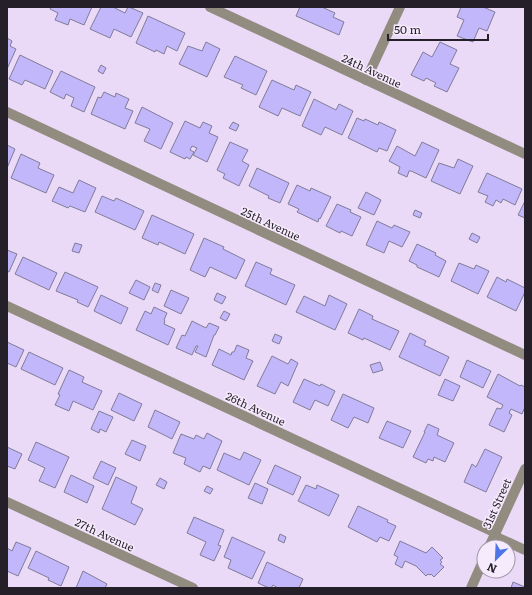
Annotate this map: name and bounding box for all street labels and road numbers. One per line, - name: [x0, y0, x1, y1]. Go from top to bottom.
- street label: 24th Avenue: [340, 49, 405, 91]
- street label: 25th Avenue: [239, 202, 304, 244]
- street label: 26th Avenue: [224, 387, 289, 429]
- street label: 31st Street: [478, 475, 514, 531]
- street label: 27th Avenue: [73, 513, 137, 555]

